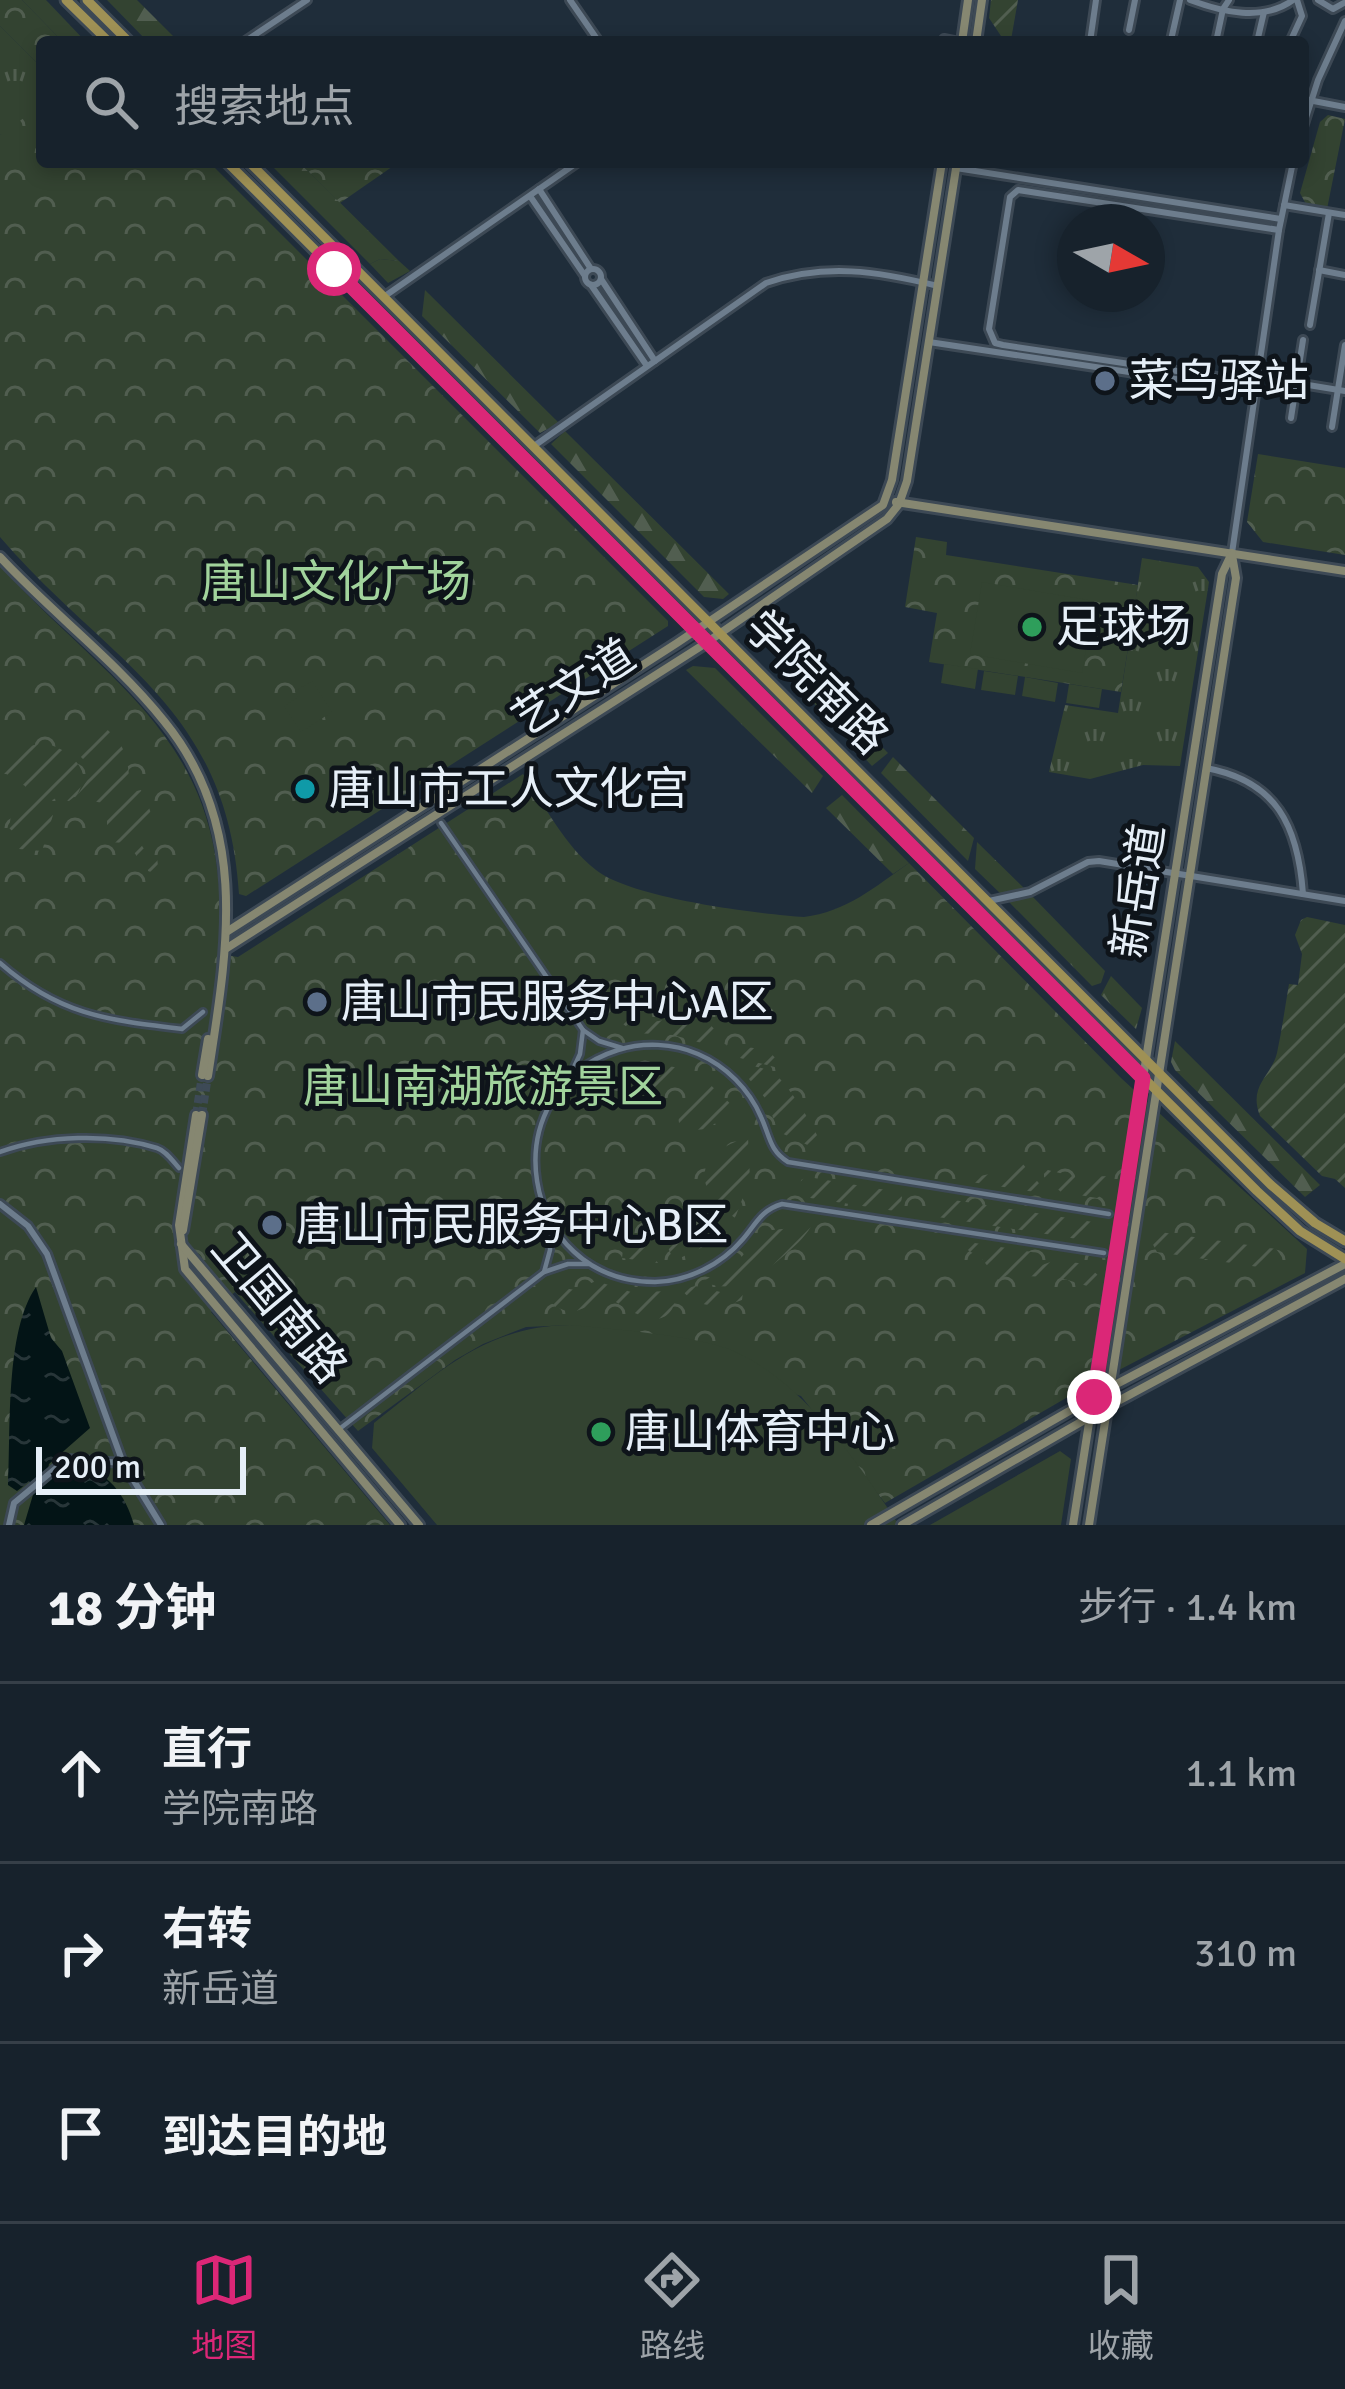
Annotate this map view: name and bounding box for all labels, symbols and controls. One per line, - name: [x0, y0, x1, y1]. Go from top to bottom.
- search box: [36, 36, 1309, 168]
- icon: search: [78, 69, 144, 135]
- text: 搜索地点: [174, 80, 354, 135]
- north arrow: [1057, 204, 1165, 312]
- route start: [307, 242, 361, 296]
- place label: 菜鸟驿站: [1129, 354, 1309, 409]
- marker: 菜鸟驿站: [1092, 368, 1118, 394]
- park label: 唐山文化广场: [201, 555, 471, 610]
- street label: 学院南路: [733, 600, 899, 766]
- place label: 足球场: [1056, 600, 1191, 655]
- marker: 足球场: [1019, 614, 1045, 640]
- street label: 艺文道: [502, 628, 646, 748]
- place label: 唐山市工人文化宫: [329, 762, 689, 817]
- marker: 唐山市工人文化宫: [292, 776, 318, 802]
- street label: 新岳道: [1101, 820, 1177, 962]
- place label: 唐山市民服务中心A区: [341, 975, 774, 1030]
- marker: 唐山市民服务中心A区: [304, 989, 330, 1015]
- park label: 唐山南湖旅游景区: [303, 1060, 663, 1115]
- place label: 唐山市民服务中心B区: [296, 1198, 728, 1253]
- marker: 唐山市民服务中心B区: [259, 1212, 285, 1238]
- street label: 卫国南路: [200, 1221, 358, 1395]
- route end: [1067, 1370, 1121, 1424]
- place label: 唐山体育中心: [625, 1405, 895, 1460]
- marker: 唐山体育中心: [588, 1419, 614, 1445]
- scale bar: [36, 1441, 246, 1494]
- text: 200 m: [54, 1447, 141, 1488]
- text: 18 分钟: [48, 1577, 216, 1640]
- text: 步行 · 1.4 km: [1078, 1583, 1297, 1631]
- text: 直行: [162, 1722, 252, 1777]
- icon: ahead: [48, 1740, 114, 1806]
- text: 1.1 km: [1185, 1749, 1297, 1797]
- text: 学院南路: [162, 1785, 318, 1833]
- text: 右转: [162, 1902, 252, 1957]
- icon: right: [48, 1920, 114, 1986]
- text: 310 m: [1194, 1929, 1297, 1977]
- text: 新岳道: [162, 1965, 279, 2013]
- icon: arrive: [48, 2100, 114, 2166]
- text: 到达目的地: [162, 2110, 387, 2165]
- tab: 地图: [191, 2247, 257, 2367]
- tab: 路线: [639, 2247, 705, 2367]
- tab: 收藏: [1088, 2247, 1154, 2367]

